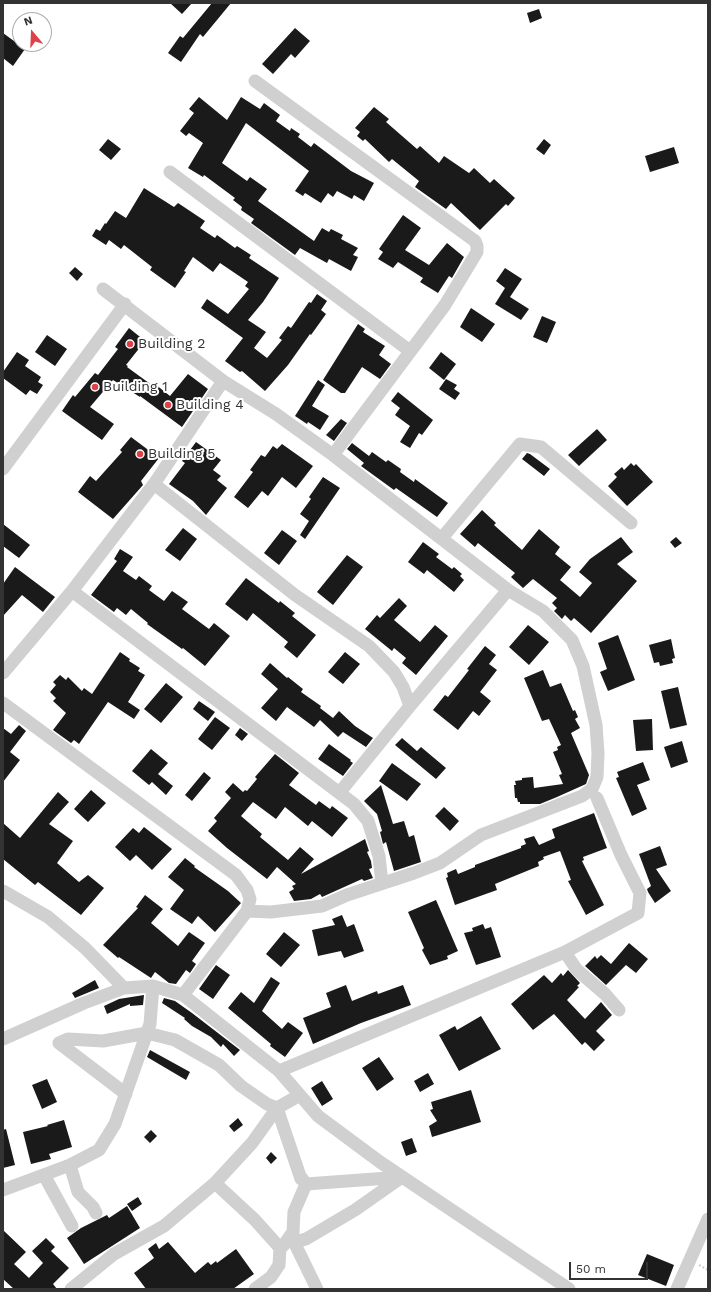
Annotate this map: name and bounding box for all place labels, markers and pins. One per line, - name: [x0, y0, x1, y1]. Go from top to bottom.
- place label: Building 2: [138, 336, 205, 352]
- marker: Building 2: [125, 339, 135, 349]
- place label: Building 1: [103, 379, 168, 395]
- marker: Building 1: [90, 382, 100, 392]
- place label: Building 4: [176, 397, 244, 413]
- marker: Building 4: [163, 400, 173, 410]
- place label: Building 5: [148, 446, 215, 462]
- marker: Building 5: [135, 449, 145, 459]

